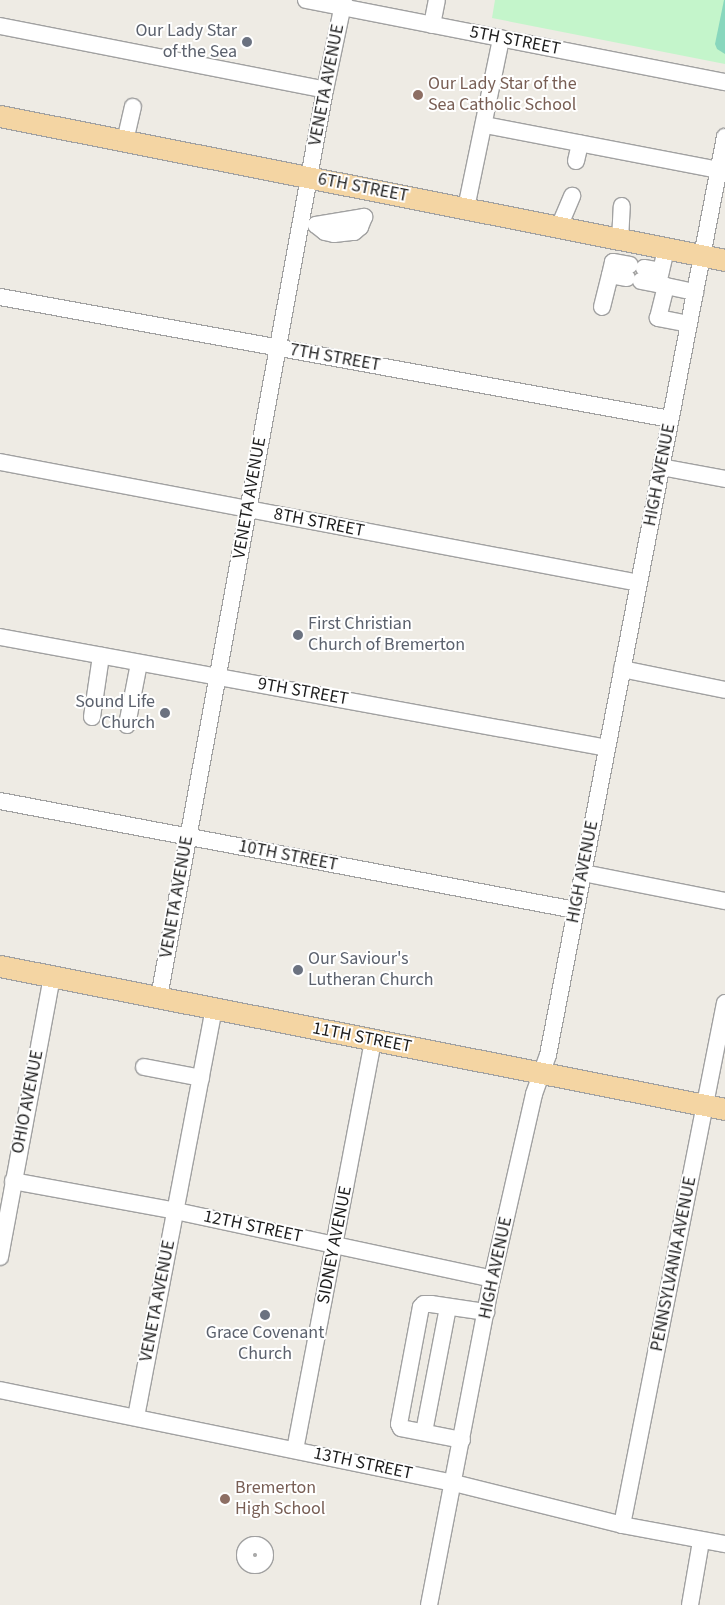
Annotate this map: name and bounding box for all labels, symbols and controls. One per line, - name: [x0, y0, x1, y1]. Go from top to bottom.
- place label: Our Lady Star of the Sea: [135, 21, 237, 64]
- street label: VENETA AVENUE: [305, 22, 349, 148]
- street label: 5TH STREET: [468, 22, 562, 60]
- marker: Our Lady Star of the Sea: [241, 36, 253, 48]
- place label: Our Lady Star of the Sea Catholic School: [428, 74, 577, 116]
- marker: Our Lady Star of the Sea Catholic School: [412, 89, 424, 101]
- street label: 6TH STREET: [316, 169, 410, 207]
- street label: 7TH STREET: [288, 339, 382, 377]
- street label: HIGH AVENUE: [639, 422, 681, 528]
- street label: VENETA AVENUE: [229, 435, 271, 561]
- street label: 8TH STREET: [272, 504, 366, 542]
- place label: First Christian Church of Bremerton: [308, 614, 465, 656]
- marker: First Christian Church of Bremerton: [292, 629, 304, 641]
- street label: 9TH STREET: [256, 673, 350, 711]
- place label: Sound Life Church: [75, 692, 155, 734]
- marker: Sound Life Church: [159, 707, 171, 719]
- street label: HIGH AVENUE: [562, 819, 604, 925]
- street label: VENETA AVENUE: [156, 834, 198, 960]
- street label: 10TH STREET: [237, 836, 339, 876]
- place label: Our Saviour's Lutheran Church: [308, 949, 433, 992]
- marker: Our Saviour's Lutheran Church: [292, 964, 304, 976]
- street label: 11TH STREET: [311, 1018, 413, 1058]
- street label: OHIO AVENUE: [7, 1048, 49, 1156]
- street label: PENNSYLVANIA AVENUE: [646, 1175, 702, 1353]
- street label: SIDNEY AVENUE: [313, 1184, 357, 1306]
- street label: 12TH STREET: [202, 1206, 304, 1248]
- street label: HIGH AVENUE: [475, 1215, 517, 1321]
- street label: VENETA AVENUE: [136, 1238, 180, 1364]
- marker: Grace Covenant Church: [259, 1309, 271, 1321]
- place label: Grace Covenant Church: [206, 1323, 324, 1366]
- street label: 13TH STREET: [312, 1443, 414, 1485]
- place label: Bremerton High School: [235, 1478, 325, 1520]
- marker: Bremerton High School: [219, 1493, 231, 1505]

